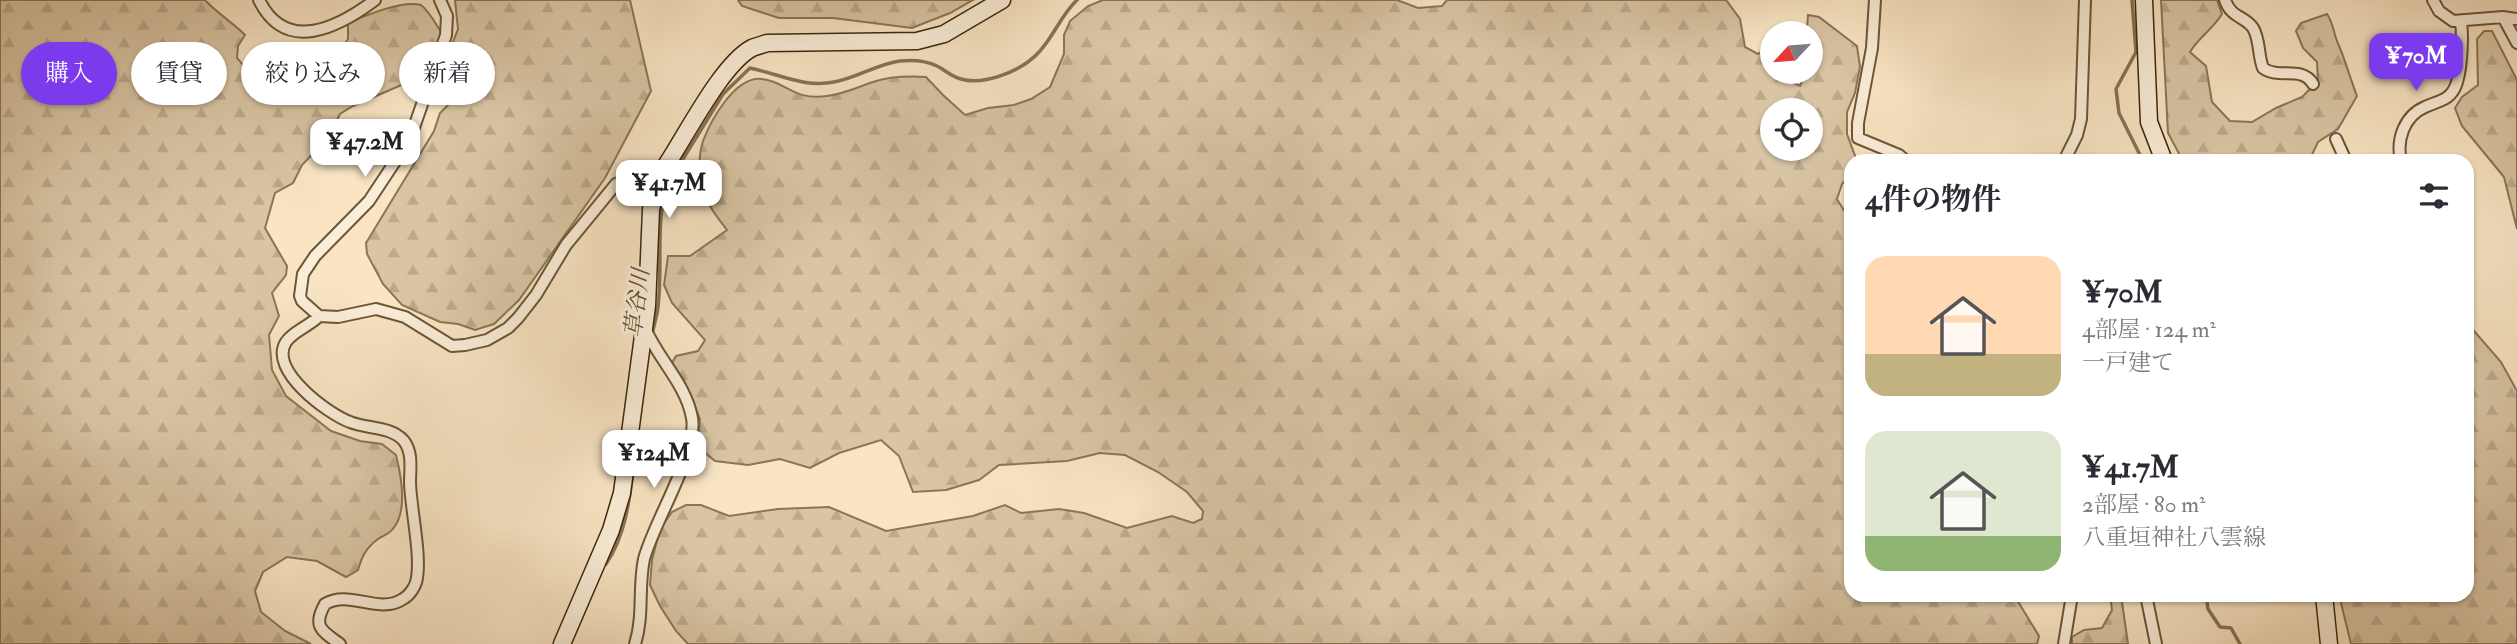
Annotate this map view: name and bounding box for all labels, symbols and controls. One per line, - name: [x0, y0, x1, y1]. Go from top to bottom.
- north arrow: [1760, 21, 1824, 84]
- map controls: [1760, 21, 1823, 161]
- pin: ¥70M: [2375, 34, 2457, 93]
- text: ¥70M: [2385, 41, 2447, 70]
- chip: 購入: [21, 42, 117, 105]
- chip: 賃貸: [131, 42, 227, 105]
- chip: 絞り込み: [241, 42, 385, 105]
- chip: 新着: [399, 42, 495, 105]
- button: locate: [1760, 98, 1823, 161]
- pin: ¥47.2M: [308, 120, 422, 179]
- text: ¥47.2M: [326, 127, 404, 156]
- pin: ¥41.7M: [612, 160, 726, 220]
- text: ¥41.7M: [632, 168, 706, 197]
- icon: filters: [2415, 177, 2453, 215]
- text: 4件の物件: [1865, 181, 2001, 218]
- water label: 草谷川: [618, 264, 656, 339]
- text: ¥70M: [2082, 274, 2163, 311]
- icon: home: [1921, 284, 2005, 368]
- text: 4部屋 · 124 m²: [2082, 315, 2216, 344]
- text: 一戸建て: [2082, 348, 2174, 377]
- pin: ¥124M: [605, 430, 703, 490]
- text: ¥124M: [618, 438, 690, 467]
- text: ¥41.7M: [2082, 449, 2179, 486]
- icon: home: [1921, 459, 2005, 543]
- text: 2部屋 · 80 m²: [2082, 490, 2206, 519]
- text: 八重垣神社八雲線: [2082, 523, 2266, 552]

